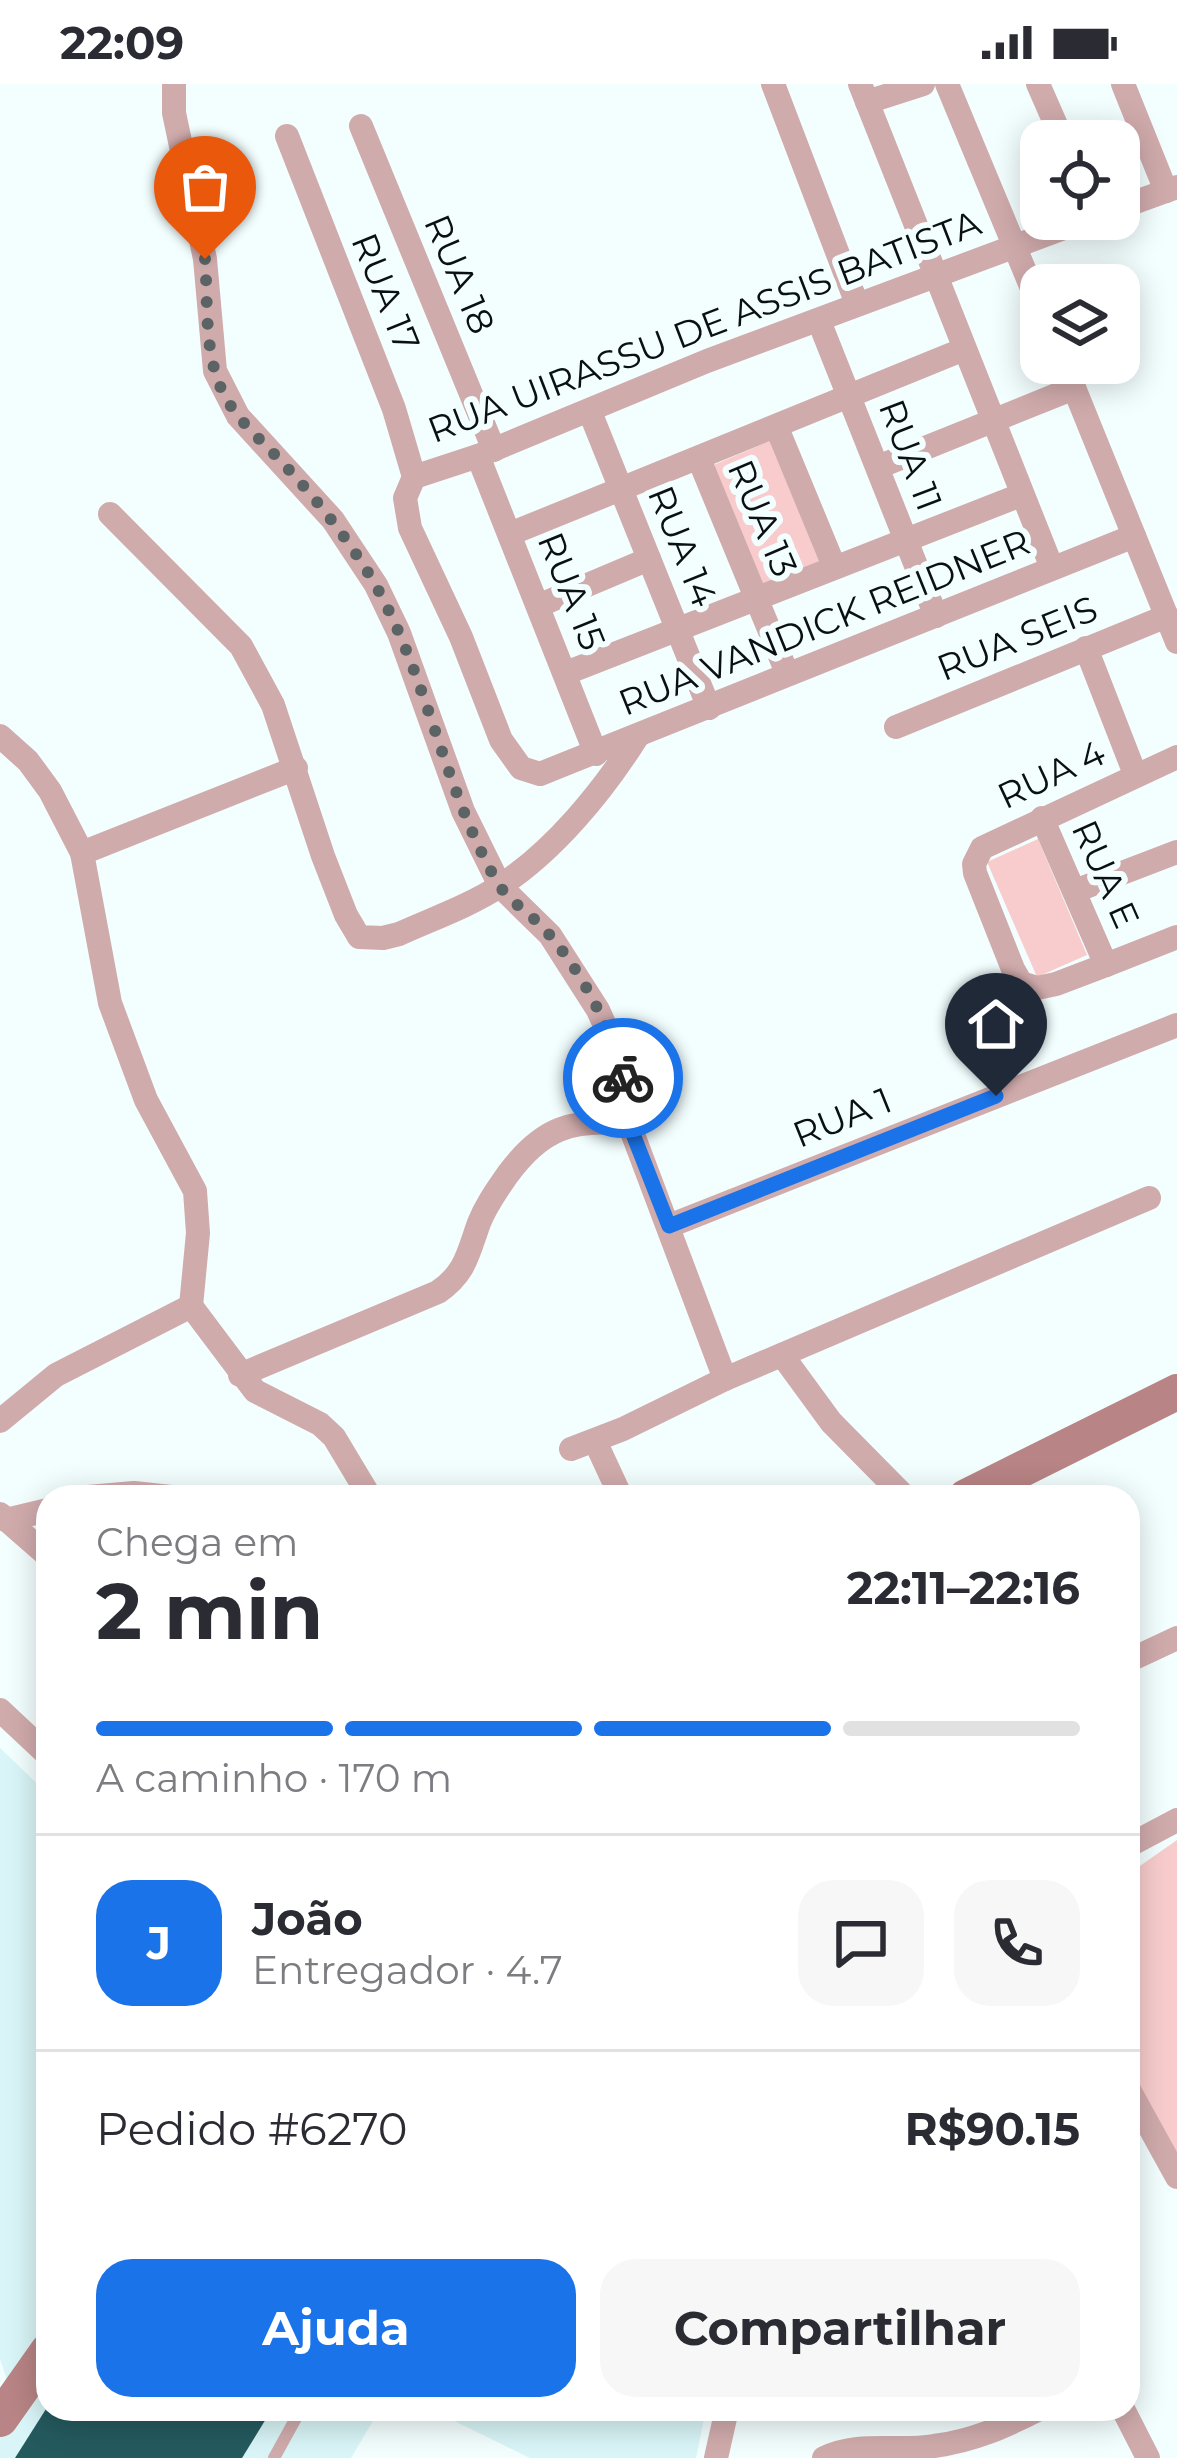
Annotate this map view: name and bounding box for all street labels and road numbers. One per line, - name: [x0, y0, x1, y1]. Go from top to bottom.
- street label: RUA UIRASSU DE ASSIS BATISTA: [421, 200, 987, 452]
- street label: RUA 18: [415, 208, 505, 340]
- street label: RUA 17: [342, 227, 430, 357]
- street label: RUA 11: [870, 393, 952, 517]
- street label: RUA 13: [719, 453, 807, 583]
- street label: RUA 14: [639, 479, 727, 613]
- street label: RUA VANDICK REIDNER: [612, 519, 1036, 725]
- street label: RUA 15: [529, 526, 615, 656]
- street label: RUA SEIS: [931, 586, 1103, 690]
- street label: RUA 4: [990, 730, 1112, 818]
- street label: RUA E: [1063, 813, 1149, 935]
- street label: RUA 1: [786, 1077, 898, 1157]

